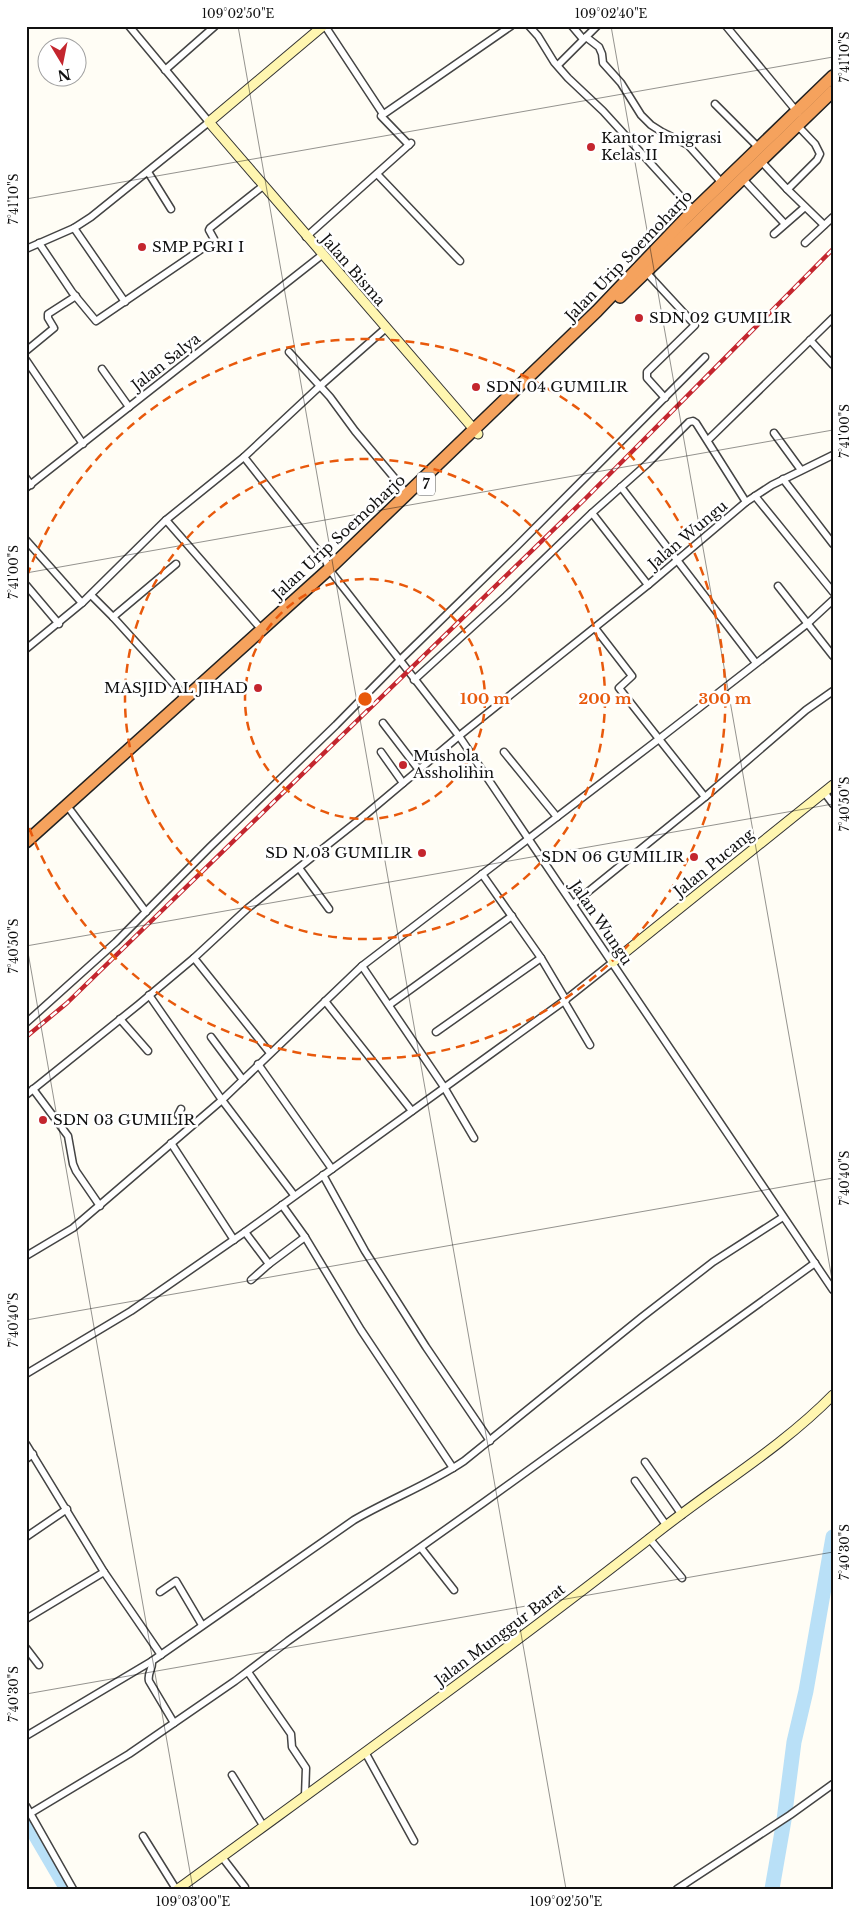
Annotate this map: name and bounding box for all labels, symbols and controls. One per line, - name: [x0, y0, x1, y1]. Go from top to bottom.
- text: 109°02'50"E: [202, 6, 275, 21]
- text: 109°02'40"E: [575, 6, 648, 21]
- text: 7°41'10"S: [837, 31, 852, 82]
- north arrow: [38, 38, 88, 88]
- text: N: [56, 65, 72, 85]
- place label: Kantor Imigrasi Kelas II: [601, 128, 722, 164]
- marker: Kantor Imigrasi Kelas II: [585, 141, 597, 153]
- text: 7°41'10"S: [6, 173, 21, 224]
- street label: Jalan Urip Soemoharjo: [560, 186, 696, 327]
- street label: Jalan Bisma: [316, 228, 390, 310]
- place label: SMP PGRI I: [152, 237, 244, 256]
- marker: SMP PGRI I: [136, 241, 148, 253]
- place label: SDN 02 GUMILIR: [649, 308, 793, 327]
- marker: SDN 02 GUMILIR: [633, 312, 645, 324]
- street label: Jalan Salya: [126, 328, 204, 396]
- place label: SDN 04 GUMILIR: [486, 377, 629, 396]
- marker: SDN 04 GUMILIR: [470, 381, 482, 393]
- text: 7°41'00"S: [837, 404, 852, 458]
- street label: Jalan Urip Soemoharjo: [267, 470, 409, 605]
- road number: 7: [417, 472, 435, 496]
- street label: Jalan Wungu: [643, 496, 731, 575]
- text: 7°41'00"S: [6, 545, 21, 599]
- place label: MASJID AL JIHAD: [104, 678, 248, 697]
- marker: MASJID AL JIHAD: [252, 682, 264, 694]
- text: 100 m: [460, 689, 510, 708]
- text: 200 m: [579, 689, 632, 708]
- text: 300 m: [699, 689, 752, 708]
- centre of rings: [356, 690, 374, 708]
- place label: Mushola Assholihin: [412, 746, 494, 782]
- marker: Mushola Assholihin: [397, 759, 409, 771]
- text: 7°40'50"S: [837, 776, 852, 832]
- street label: Jalan Pucang: [668, 824, 758, 902]
- place label: SD N 03 GUMILIR: [265, 843, 413, 862]
- marker: SD N 03 GUMILIR: [416, 847, 428, 859]
- place label: SDN 06 GUMILIR: [541, 847, 685, 866]
- marker: SDN 06 GUMILIR: [688, 851, 700, 863]
- street label: Jalan Wungu: [565, 875, 637, 968]
- text: 7°40'50"S: [6, 918, 21, 974]
- place label: SDN 03 GUMILIR: [53, 1110, 197, 1129]
- marker: SDN 03 GUMILIR: [37, 1114, 49, 1126]
- text: 7°40'40"S: [837, 1150, 852, 1206]
- text: 7°40'40"S: [6, 1292, 21, 1348]
- text: 7°40'30"S: [837, 1524, 852, 1580]
- street label: Jalan Munggur Barat: [429, 1579, 569, 1691]
- text: 7°40'30"S: [6, 1666, 21, 1722]
- text: 109°03'00"E: [156, 1894, 231, 1909]
- text: 109°02'50"E: [530, 1894, 603, 1909]

